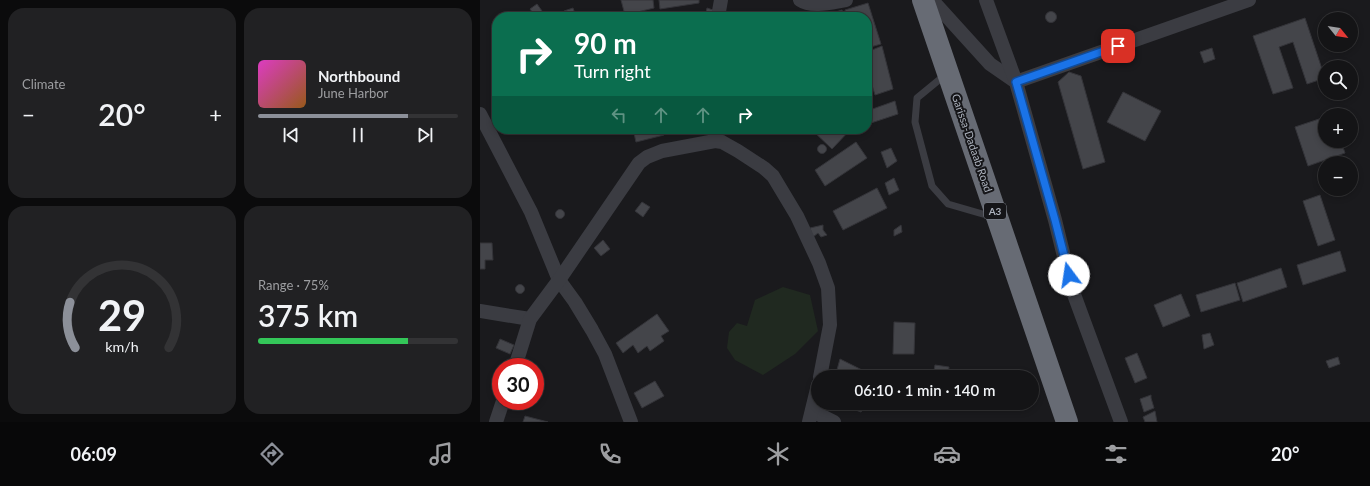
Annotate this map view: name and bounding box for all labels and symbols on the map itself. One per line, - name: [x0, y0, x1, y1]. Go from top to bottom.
- north arrow: [1318, 12, 1358, 52]
- pin: [1101, 29, 1135, 63]
- street label: Garissa-Dadaab Road: [950, 92, 995, 194]
- road number: A3: [984, 203, 1006, 219]
- position arrow: [1048, 254, 1090, 296]
- speed limit sign: 30: [492, 358, 544, 410]

